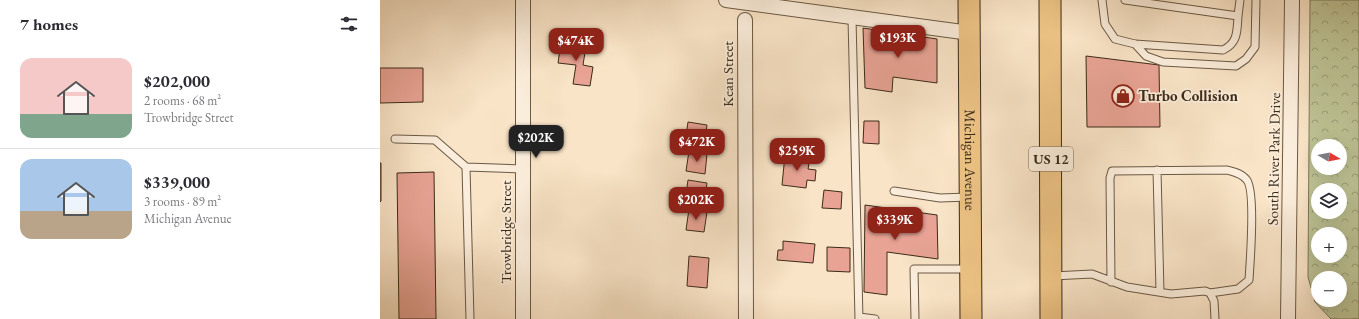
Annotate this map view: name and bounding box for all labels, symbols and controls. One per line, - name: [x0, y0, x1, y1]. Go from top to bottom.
- text: 7 homes: [20, 13, 78, 35]
- icon: filters: [338, 13, 360, 35]
- pin: $193K: [870, 25, 926, 59]
- pin: $474K: [548, 28, 604, 62]
- text: $193K: [880, 29, 916, 46]
- text: $474K: [558, 32, 594, 49]
- street label: Kean Street: [718, 41, 737, 107]
- text: $202,000: [144, 70, 210, 92]
- icon: home: [52, 74, 100, 122]
- shop icon: Turbo Collision: [1110, 83, 1136, 109]
- place label: Turbo Collision: [1138, 86, 1238, 105]
- text: 2 rooms · 68 m²: [144, 92, 221, 109]
- street label: South River Park Drive: [1263, 92, 1284, 226]
- text: Trowbridge Street: [144, 109, 234, 126]
- street label: Michigan Avenue: [961, 109, 980, 211]
- pin: $202K: [508, 125, 564, 159]
- text: $202K: [518, 129, 554, 146]
- pin: $472K: [669, 129, 725, 163]
- text: $472K: [679, 133, 715, 150]
- pin: $259K: [769, 138, 825, 172]
- north arrow: [1311, 139, 1347, 175]
- map controls: [1311, 139, 1347, 307]
- text: $259K: [779, 142, 815, 159]
- road number: US 12: [1029, 147, 1073, 171]
- text: $339,000: [144, 171, 210, 193]
- icon: home: [52, 175, 100, 223]
- street label: Trowbridge Street: [496, 180, 515, 284]
- button: layers: [1311, 183, 1347, 219]
- pin: $202K: [668, 187, 724, 221]
- text: $202K: [678, 191, 714, 208]
- text: 3 rooms · 89 m²: [144, 193, 221, 210]
- pin: $339K: [867, 207, 923, 241]
- text: Michigan Avenue: [144, 210, 232, 227]
- text: $339K: [877, 211, 913, 228]
- button: +: [1311, 227, 1347, 263]
- button: −: [1311, 271, 1347, 307]

